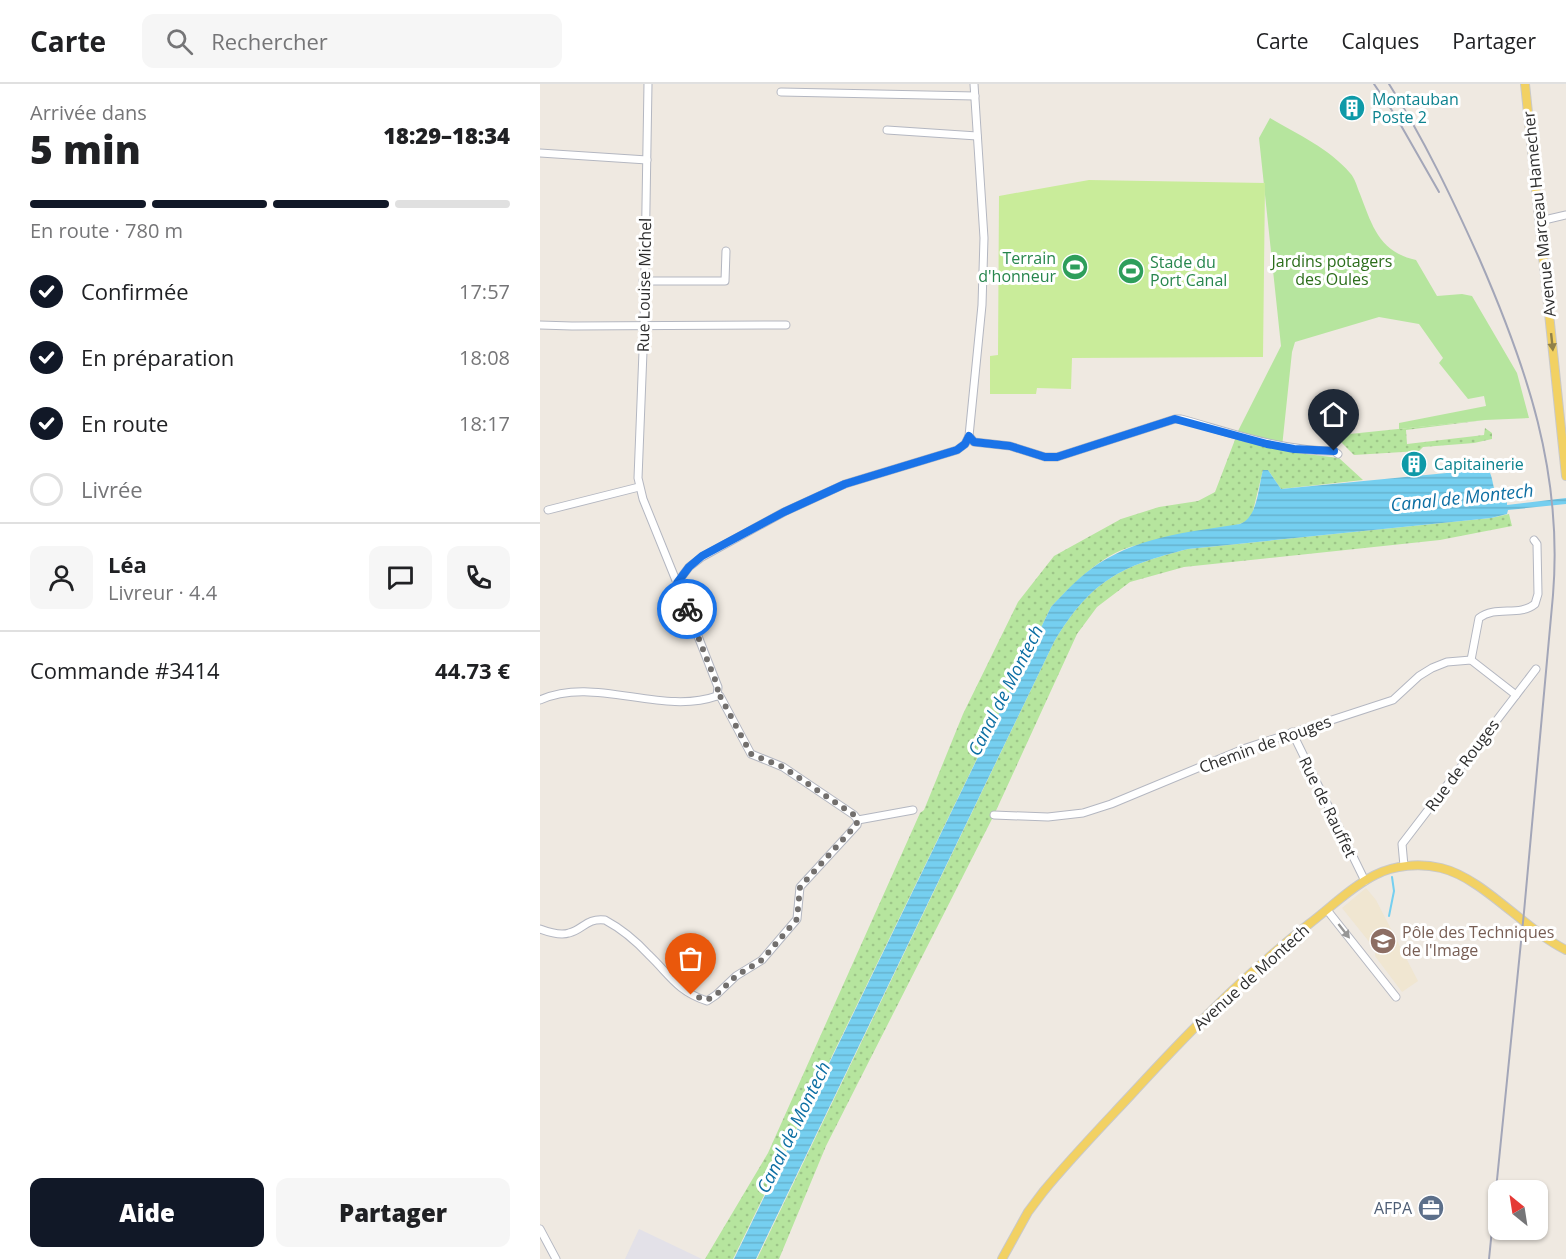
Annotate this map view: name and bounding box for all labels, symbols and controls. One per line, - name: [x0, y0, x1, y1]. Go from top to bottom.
- search box: [142, 14, 562, 68]
- text: Carte: [30, 22, 106, 60]
- icon: search: [163, 25, 196, 58]
- text: Rechercher: [211, 26, 328, 56]
- text: Carte: [1256, 27, 1308, 55]
- text: Calques: [1341, 27, 1419, 55]
- text: Partager: [1452, 27, 1536, 55]
- place label: Montauban Poste 2: [1372, 88, 1459, 128]
- building icon: Montauban Poste 2: [1337, 93, 1367, 123]
- text: Arrivée dans: [30, 99, 147, 126]
- street label: Avenue Marceau Hamecher: [1517, 110, 1561, 318]
- text: 18:29–18:34: [383, 120, 510, 150]
- text: 5 min: [30, 122, 141, 175]
- text: En route · 780 m: [30, 217, 183, 244]
- street label: Rue Louise Michel: [632, 218, 656, 352]
- place label: Terrain d'honneur: [978, 247, 1056, 287]
- park label: Jardins potagers des Oules: [1270, 250, 1393, 290]
- place label: Stade du Port Canal: [1150, 251, 1227, 291]
- sports icon: Terrain d'honneur: [1060, 252, 1090, 282]
- sports icon: Stade du Port Canal: [1116, 256, 1146, 286]
- icon: check: [30, 275, 63, 308]
- text: Confirmée: [81, 276, 189, 306]
- text: 17:57: [459, 278, 510, 305]
- one-way arrow: [1548, 332, 1557, 351]
- icon: check: [30, 341, 63, 374]
- text: En préparation: [81, 342, 234, 372]
- text: 18:08: [459, 344, 510, 371]
- pin: [1308, 389, 1359, 451]
- icon: home: [1317, 398, 1350, 431]
- icon: check: [30, 407, 63, 440]
- text: En route: [81, 408, 168, 438]
- text: 18:17: [459, 410, 510, 437]
- building icon: Capitainerie: [1399, 449, 1429, 479]
- place label: Capitainerie: [1434, 453, 1524, 475]
- text: Livrée: [81, 474, 143, 504]
- water label: Canal de Montech: [1389, 478, 1535, 516]
- button: person: [30, 546, 93, 609]
- button: chat: [369, 546, 432, 609]
- button: phone: [447, 546, 510, 609]
- text: Léa: [108, 549, 147, 579]
- text: Livreur · 4.4: [108, 579, 217, 606]
- courier: [657, 579, 717, 639]
- icon: bike: [671, 593, 704, 626]
- water label: Canal de Montech: [962, 621, 1048, 759]
- text: Commande #3414: [30, 655, 220, 685]
- text: 44.73 €: [435, 655, 510, 685]
- street label: Chemin de Rouges: [1196, 710, 1334, 778]
- street label: Rue de Rouges: [1420, 714, 1504, 816]
- street label: Rue de Rauffet: [1294, 753, 1362, 861]
- street label: Avenue de Montech: [1188, 919, 1314, 1035]
- place label: Pôle des Techniques de l'Image: [1402, 921, 1554, 961]
- one-way arrow: [1338, 923, 1350, 939]
- school or university icon: Pôle des Techniques de l'Image: [1368, 926, 1398, 956]
- pin: [665, 933, 716, 995]
- icon: bag: [674, 942, 707, 975]
- water label: Canal de Montech: [751, 1057, 835, 1197]
- button: Aide: [30, 1178, 264, 1247]
- button: Partager: [276, 1178, 510, 1247]
- north arrow: [1488, 1180, 1548, 1240]
- map controls: [1488, 1180, 1548, 1240]
- office icon: AFPA: [1416, 1193, 1446, 1223]
- place label: AFPA: [1374, 1197, 1413, 1219]

